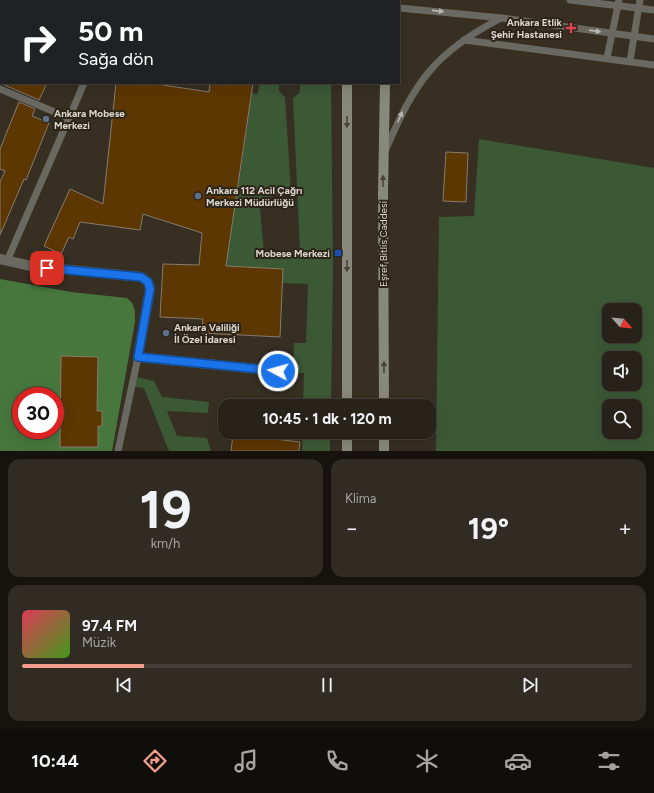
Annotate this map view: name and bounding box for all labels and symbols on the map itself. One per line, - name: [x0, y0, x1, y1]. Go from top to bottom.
- one-way arrow: [432, 8, 444, 15]
- place label: Ankara Etlik Şehir Hastanesi: [491, 16, 563, 41]
- marker: Ankara Etlik Şehir Hastanesi: [565, 22, 577, 34]
- one-way arrow: [588, 28, 601, 34]
- place label: Ankara Mobese Merkezi: [54, 107, 125, 132]
- one-way arrow: [397, 112, 403, 123]
- marker: Ankara Mobese Merkezi: [41, 114, 51, 124]
- one-way arrow: [344, 116, 350, 129]
- one-way arrow: [380, 175, 387, 187]
- place label: Ankara 112 Acil Çağrı Merkezi Müdürlüğü: [206, 184, 302, 209]
- marker: Ankara 112 Acil Çağrı Merkezi Müdürlüğü: [193, 191, 203, 201]
- street label: Eşref Bitlis Caddesi: [377, 201, 390, 287]
- place label: Mobese Merkezi: [256, 247, 330, 260]
- marker: Mobese Merkezi: [333, 248, 343, 258]
- pin: [30, 251, 64, 285]
- one-way arrow: [344, 260, 350, 273]
- north arrow: [602, 303, 642, 343]
- place label: Ankara Valiliği İl Özel İdaresi: [174, 321, 240, 346]
- marker: Ankara Valiliği İl Özel İdaresi: [161, 328, 171, 338]
- position arrow: [257, 350, 299, 392]
- one-way arrow: [381, 360, 387, 373]
- speed limit sign: 30: [12, 387, 64, 439]

